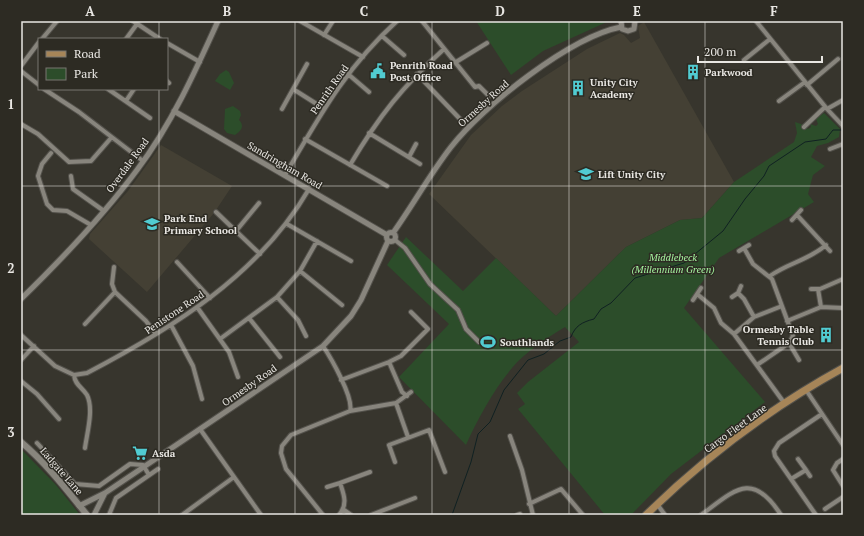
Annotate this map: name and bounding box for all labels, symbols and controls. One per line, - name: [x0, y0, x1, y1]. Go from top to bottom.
- text: A: [85, 2, 95, 20]
- text: B: [223, 2, 231, 20]
- text: C: [360, 2, 368, 20]
- text: D: [495, 2, 505, 20]
- text: E: [633, 2, 641, 20]
- text: F: [770, 2, 778, 20]
- legend: [38, 38, 168, 90]
- scale bar: [698, 38, 822, 64]
- text: 200 m: [704, 44, 737, 59]
- text: Road: [74, 46, 101, 61]
- place label: Penrith Road Post Office: [390, 59, 453, 84]
- street label: Penrith Road: [308, 62, 352, 117]
- public building icon: Penrith Road Post Office: [369, 62, 387, 80]
- building icon: Parkwood: [684, 63, 702, 81]
- text: Park: [74, 66, 99, 81]
- place label: Parkwood: [705, 66, 753, 79]
- place label: Unity City Academy: [590, 76, 639, 101]
- street label: Ormesby Road: [455, 77, 512, 130]
- building icon: Unity City Academy: [569, 79, 587, 97]
- text: 1: [7, 95, 15, 113]
- street label: Overdale Road: [103, 135, 152, 195]
- street label: Sandringham Road: [245, 139, 325, 192]
- school or university icon: Lift Unity City: [577, 165, 595, 183]
- place label: Lift Unity City: [598, 168, 666, 181]
- place label: Park End Primary School: [164, 212, 238, 237]
- school or university icon: Park End Primary School: [143, 215, 161, 233]
- park label: Middlebeck (Millennium Green): [631, 251, 715, 276]
- text: 2: [7, 259, 15, 277]
- street label: Penistone Road: [142, 288, 207, 337]
- place label: Ormesby Table Tennis Club: [743, 323, 815, 348]
- building icon: Ormesby Table Tennis Club: [817, 326, 835, 344]
- sports icon: Southlands: [479, 333, 497, 351]
- place label: Southlands: [500, 336, 554, 349]
- street label: Ormesby Road: [219, 361, 280, 409]
- street label: Cargo Fleet Lane: [701, 401, 769, 456]
- text: 3: [7, 423, 15, 441]
- supermarket icon: Asda: [131, 444, 149, 462]
- street label: Ladgate Lane: [37, 445, 86, 498]
- place label: Asda: [152, 447, 176, 460]

